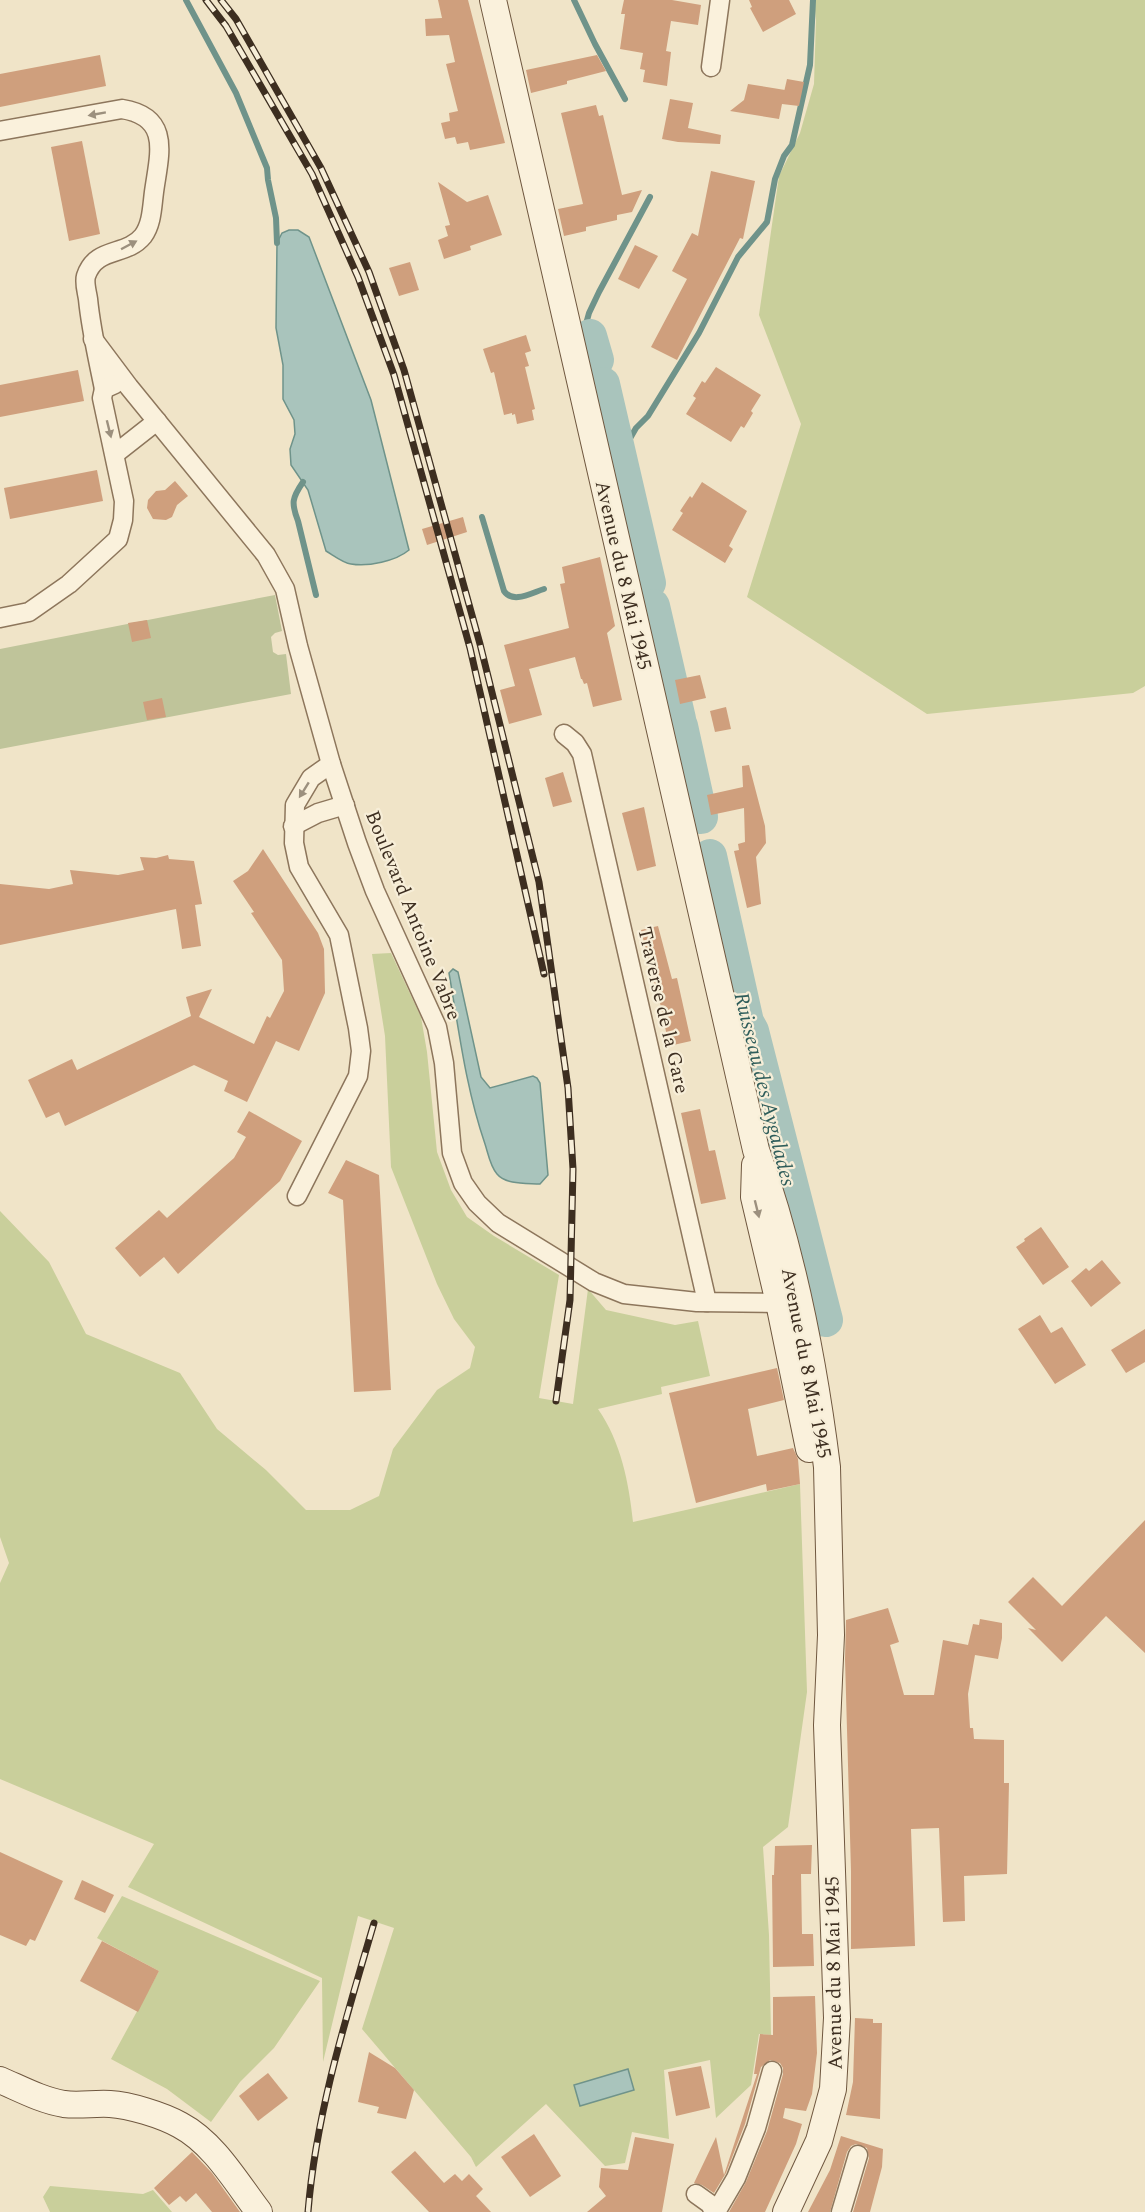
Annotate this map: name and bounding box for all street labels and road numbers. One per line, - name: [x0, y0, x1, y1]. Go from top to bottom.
- street label: Avenue du 8 Mai 1945: [587, 478, 659, 673]
- street label: Boulevard Antoine Vabre: [357, 806, 469, 1025]
- street label: Traverse de la Gare: [629, 924, 697, 1097]
- street label: Avenue du 8 Mai 1945: [773, 1265, 839, 1461]
- street label: Avenue du 8 Mai 1945: [817, 1876, 851, 2070]

